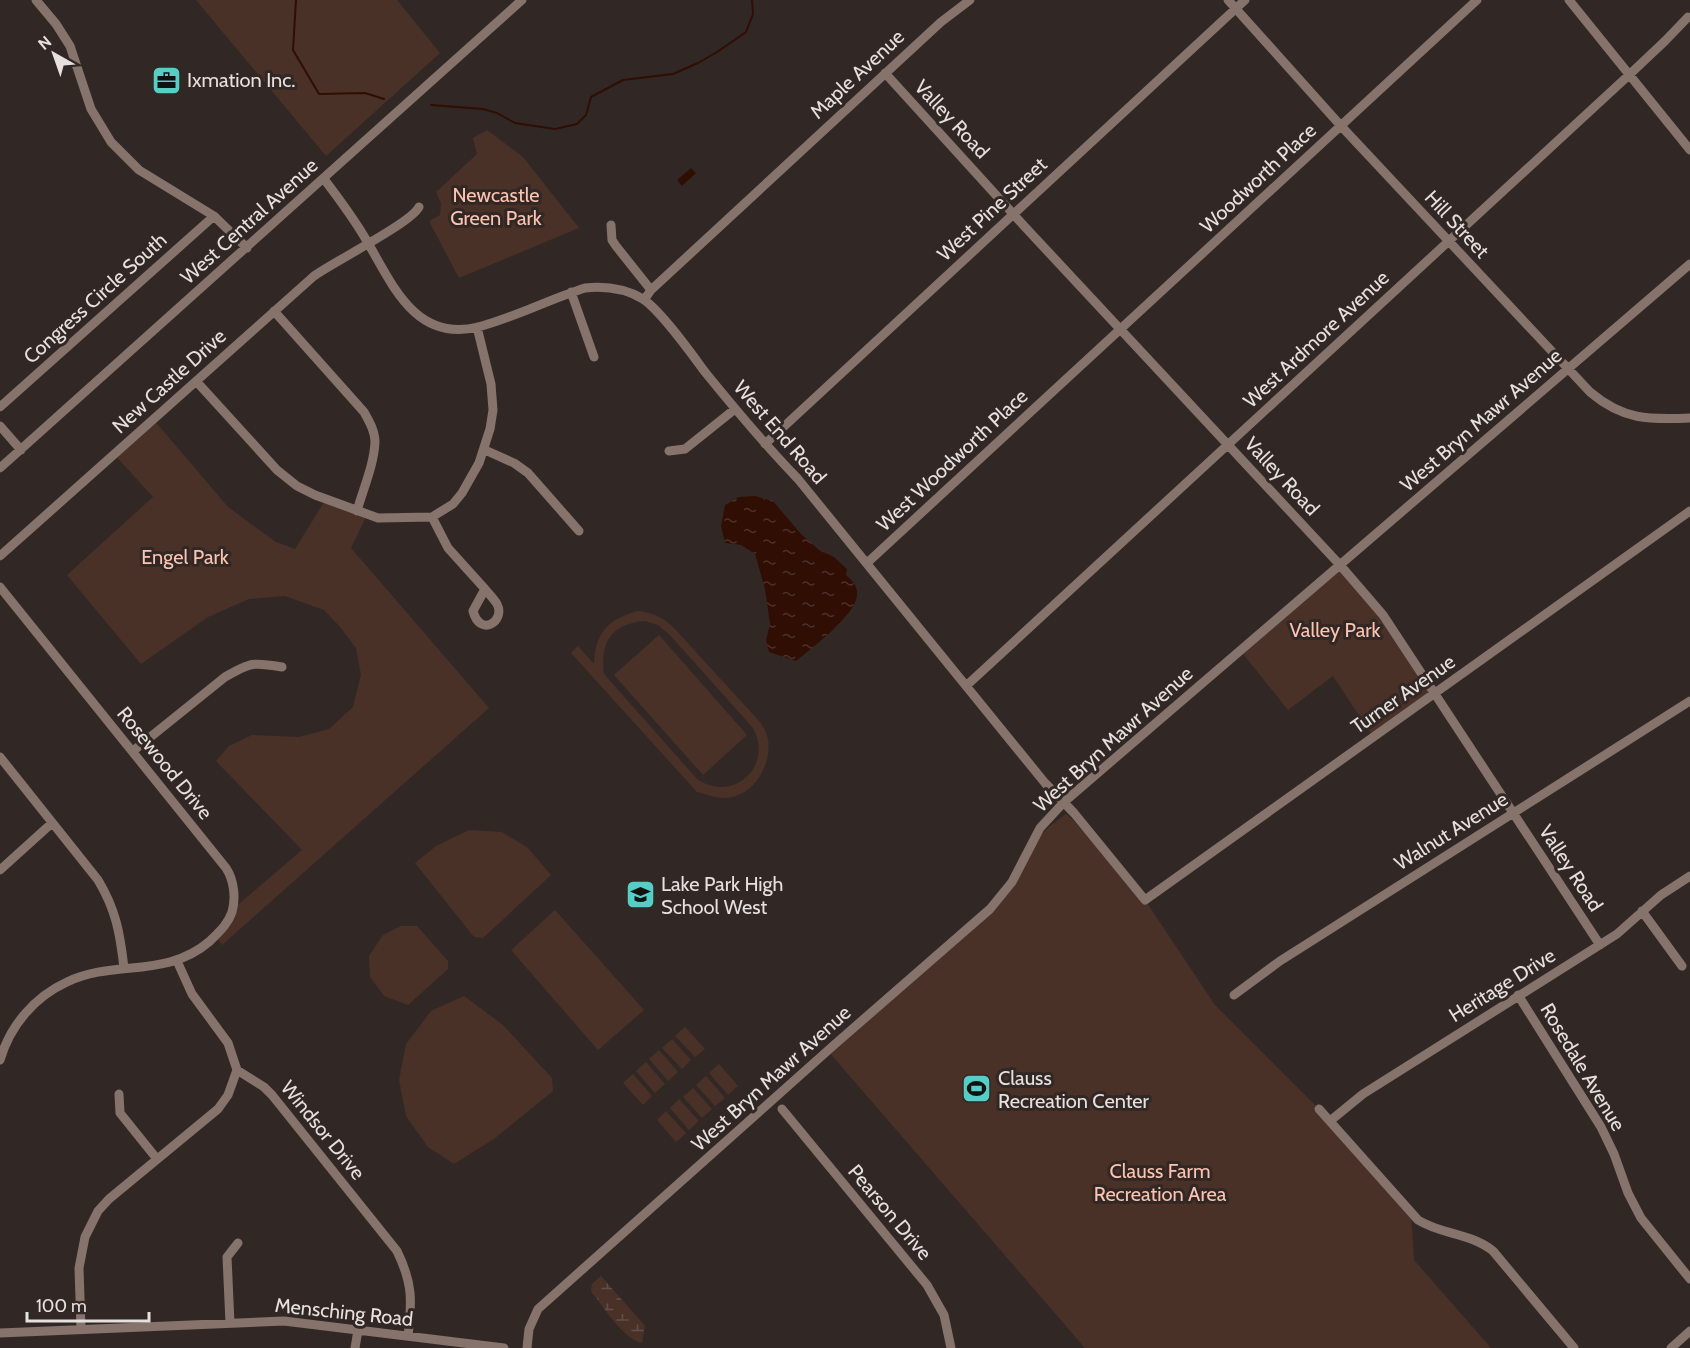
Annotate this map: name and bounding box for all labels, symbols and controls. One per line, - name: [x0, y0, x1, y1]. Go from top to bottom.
- north arrow: [24, 24, 84, 84]
- street label: Maple Avenue: [805, 24, 909, 124]
- text: N: [34, 32, 55, 54]
- office icon: Ixmation Inc.: [150, 64, 182, 96]
- place label: Ixmation Inc.: [187, 68, 296, 92]
- street label: Valley Road: [910, 75, 994, 163]
- street label: Woodworth Place: [1195, 118, 1321, 238]
- street label: West Pine Street: [932, 152, 1052, 266]
- street label: West Central Avenue: [175, 153, 323, 289]
- park label: Newcastle Green Park: [450, 183, 542, 230]
- street label: Hill Street: [1420, 185, 1494, 263]
- street label: Congress Circle South: [19, 228, 171, 368]
- street label: West Ardmore Avenue: [1238, 265, 1394, 413]
- street label: New Castle Drive: [107, 324, 231, 438]
- street label: West Bryn Mawr Avenue: [1395, 343, 1567, 497]
- street label: West End Road: [729, 375, 831, 489]
- street label: West Woodworth Place: [871, 384, 1033, 536]
- street label: Valley Road: [1240, 432, 1324, 520]
- park label: Engel Park: [141, 545, 229, 569]
- park label: Valley Park: [1289, 618, 1381, 642]
- street label: Turner Avenue: [1346, 649, 1460, 739]
- street label: West Bryn Mawr Avenue: [1028, 661, 1198, 817]
- street label: Rosewood Drive: [112, 702, 218, 824]
- street label: Walnut Avenue: [1390, 787, 1512, 875]
- street label: Valley Road: [1534, 820, 1608, 916]
- place label: Lake Park High School West: [661, 872, 783, 919]
- school or university icon: Lake Park High School West: [624, 879, 656, 911]
- street label: Heritage Drive: [1445, 943, 1559, 1027]
- street label: Rosedale Avenue: [1535, 999, 1631, 1135]
- street label: West Bryn Mawr Avenue: [686, 1000, 856, 1156]
- place label: Clauss Recreation Center: [998, 1066, 1150, 1113]
- sports icon: Clauss Recreation Center: [961, 1073, 993, 1105]
- street label: Windsor Drive: [276, 1076, 370, 1184]
- street label: Pearson Drive: [843, 1159, 937, 1265]
- park label: Clauss Farm Recreation Area: [1094, 1159, 1227, 1206]
- scale bar: [27, 1285, 148, 1323]
- street label: Mensching Road: [274, 1293, 414, 1331]
- text: 100 m: [36, 1295, 87, 1317]

